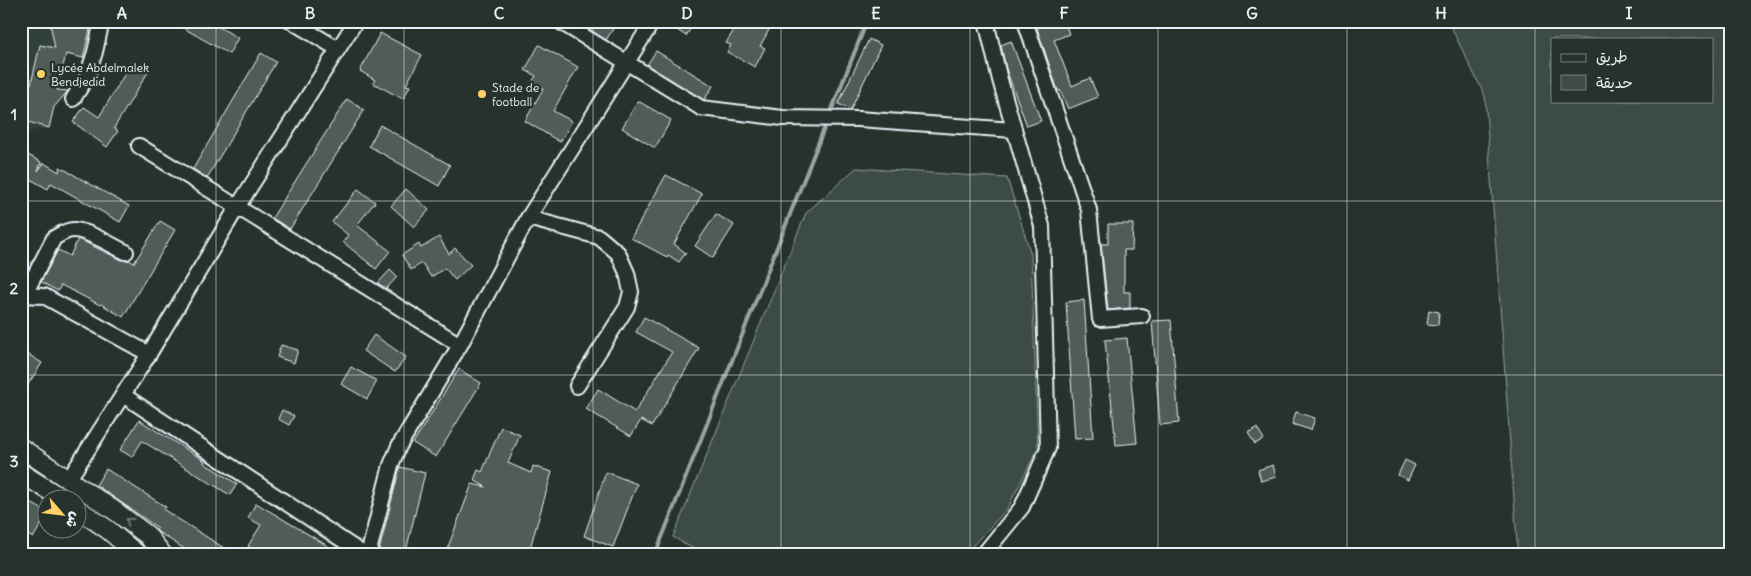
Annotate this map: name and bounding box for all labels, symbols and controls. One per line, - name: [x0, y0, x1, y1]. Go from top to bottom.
- text: A: [117, 3, 127, 23]
- text: B: [305, 3, 316, 23]
- text: C: [494, 3, 505, 23]
- text: D: [681, 3, 693, 23]
- text: E: [871, 3, 881, 23]
- text: F: [1059, 3, 1069, 23]
- text: G: [1246, 3, 1258, 23]
- text: H: [1435, 3, 1447, 23]
- text: I: [1626, 3, 1633, 23]
- legend: [1551, 38, 1714, 102]
- text: طريق: [1596, 47, 1628, 66]
- place label: Lycée Abdelmalek Bendjedid: [51, 60, 149, 89]
- marker: Lycée Abdelmalek Bendjedid: [35, 68, 47, 80]
- text: حديقة: [1596, 73, 1633, 92]
- place label: Stade de football: [492, 80, 539, 109]
- marker: Stade de football: [476, 88, 488, 100]
- text: 1: [11, 104, 17, 124]
- text: 2: [10, 278, 19, 298]
- text: 3: [9, 451, 19, 471]
- north arrow: [38, 488, 88, 538]
- text: ش: [62, 509, 85, 531]
- one-way arrow: [125, 518, 135, 527]

